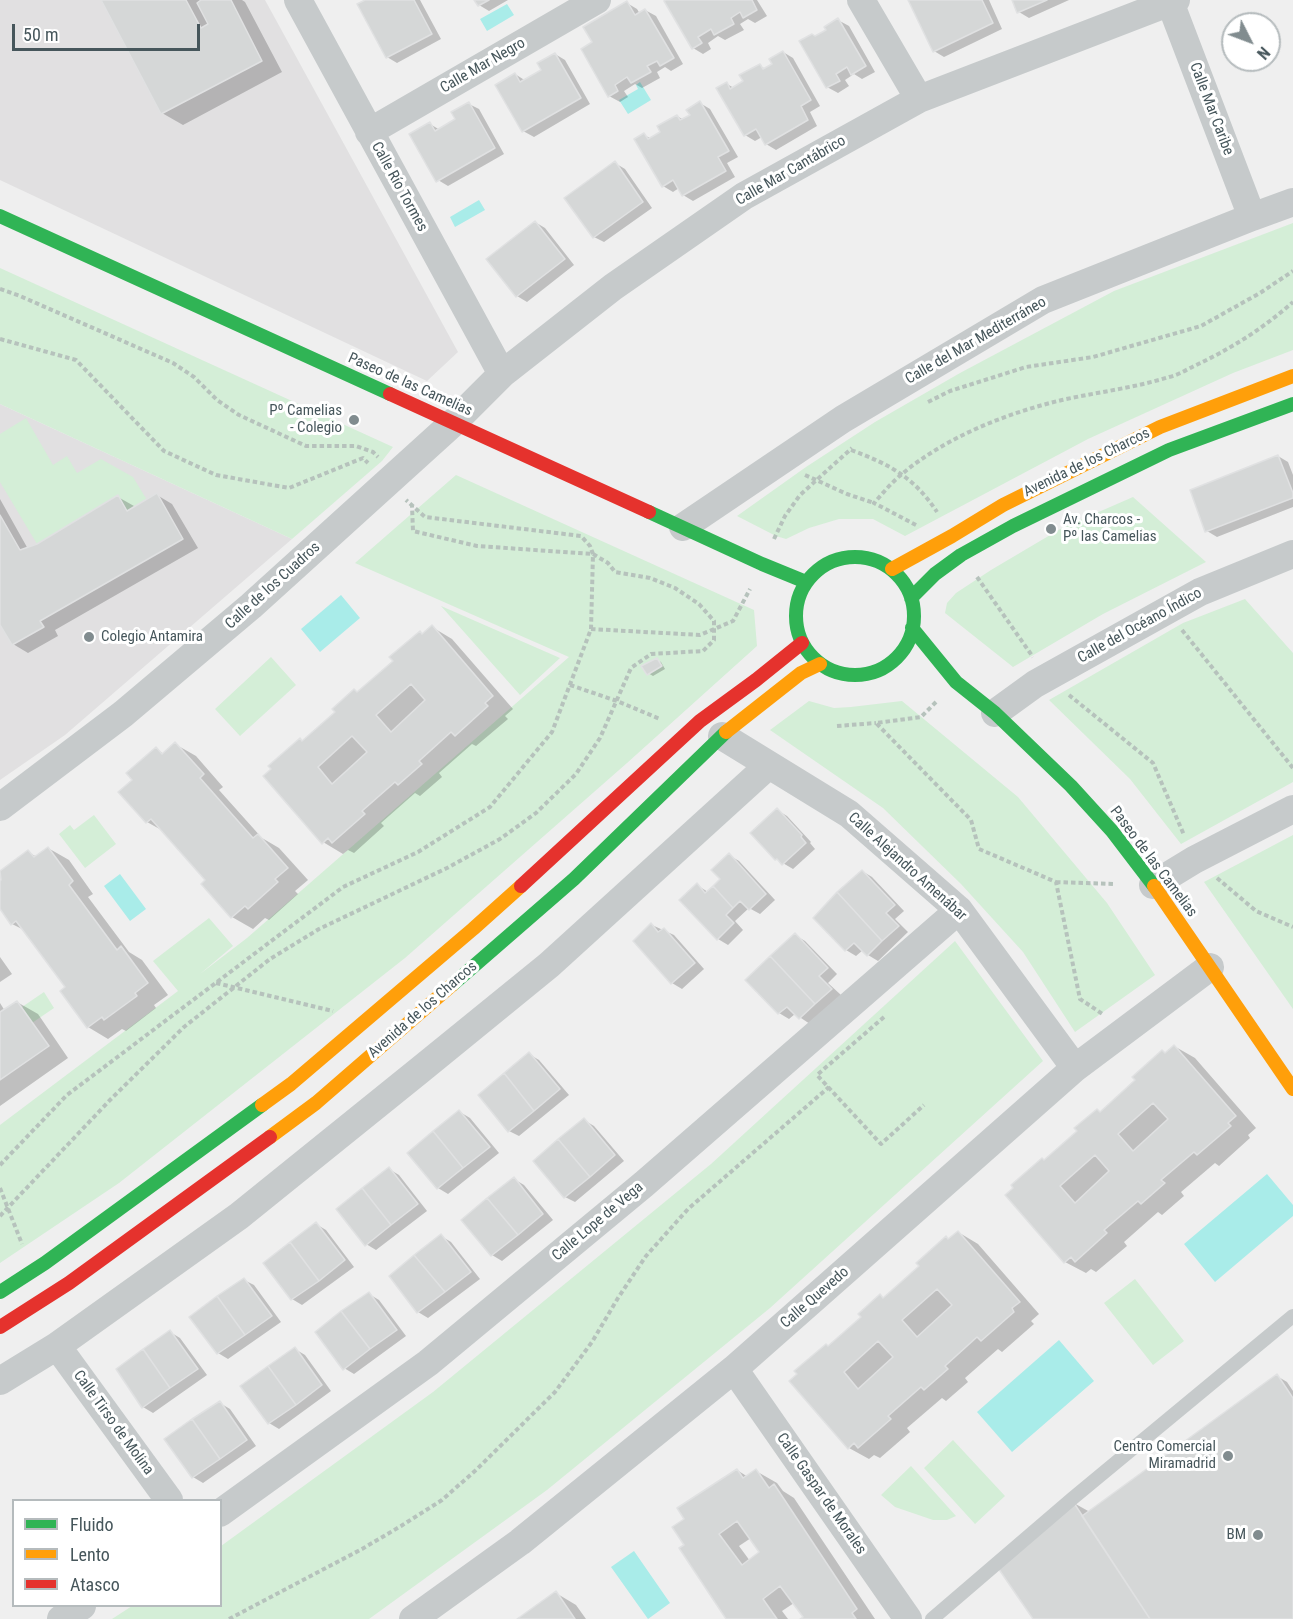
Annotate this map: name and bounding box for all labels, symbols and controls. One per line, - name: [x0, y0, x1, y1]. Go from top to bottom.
- scale bar: [15, 12, 202, 50]
- north arrow: [1221, 12, 1281, 72]
- text: 50 m: [23, 24, 58, 45]
- street label: Calle Mar Negro: [437, 34, 529, 98]
- text: N: [1253, 43, 1274, 63]
- street label: Calle Mar Caribe: [1185, 60, 1237, 158]
- street label: Calle Mar Cantábrico: [733, 132, 849, 210]
- street label: Calle Río Tormes: [367, 139, 431, 235]
- street label: Calle del Mar Mediterráneo: [902, 293, 1050, 389]
- street label: Paseo de las Camelias: [345, 350, 475, 420]
- place label: Pº Camelias - Colegio: [269, 402, 342, 437]
- marker: Pº Camelias - Colegio: [347, 413, 361, 427]
- street label: Avenida de los Charcos: [1021, 425, 1153, 501]
- place label: Av. Charcos - Pº las Camelias: [1063, 511, 1157, 546]
- marker: Av. Charcos - Pº las Camelias: [1044, 522, 1058, 536]
- street label: Calle de los Cuadros: [222, 539, 324, 633]
- street label: Calle del Océano Índico: [1075, 584, 1205, 668]
- place label: Colegio Antamira: [101, 628, 203, 646]
- marker: Colegio Antamira: [82, 630, 96, 644]
- street label: Paseo de las Camelias: [1105, 803, 1201, 921]
- street label: Calle Alejandro Amenábar: [844, 809, 970, 925]
- street label: Avenida de los Charcos: [365, 958, 481, 1062]
- street label: Calle Lope de Vega: [549, 1179, 647, 1265]
- street label: Calle Quevedo: [777, 1263, 853, 1333]
- street label: Calle Tirso de Molina: [69, 1367, 157, 1479]
- street label: Calle Gaspar de Morales: [772, 1430, 870, 1558]
- place label: Centro Comercial Miramadrid: [1114, 1438, 1216, 1473]
- marker: Centro Comercial Miramadrid: [1221, 1449, 1235, 1463]
- legend: [12, 1499, 222, 1607]
- text: Fluido: [70, 1514, 114, 1535]
- place label: BM: [1226, 1526, 1246, 1544]
- marker: BM: [1251, 1528, 1265, 1542]
- text: Lento: [70, 1544, 110, 1565]
- text: Atasco: [70, 1574, 120, 1595]

